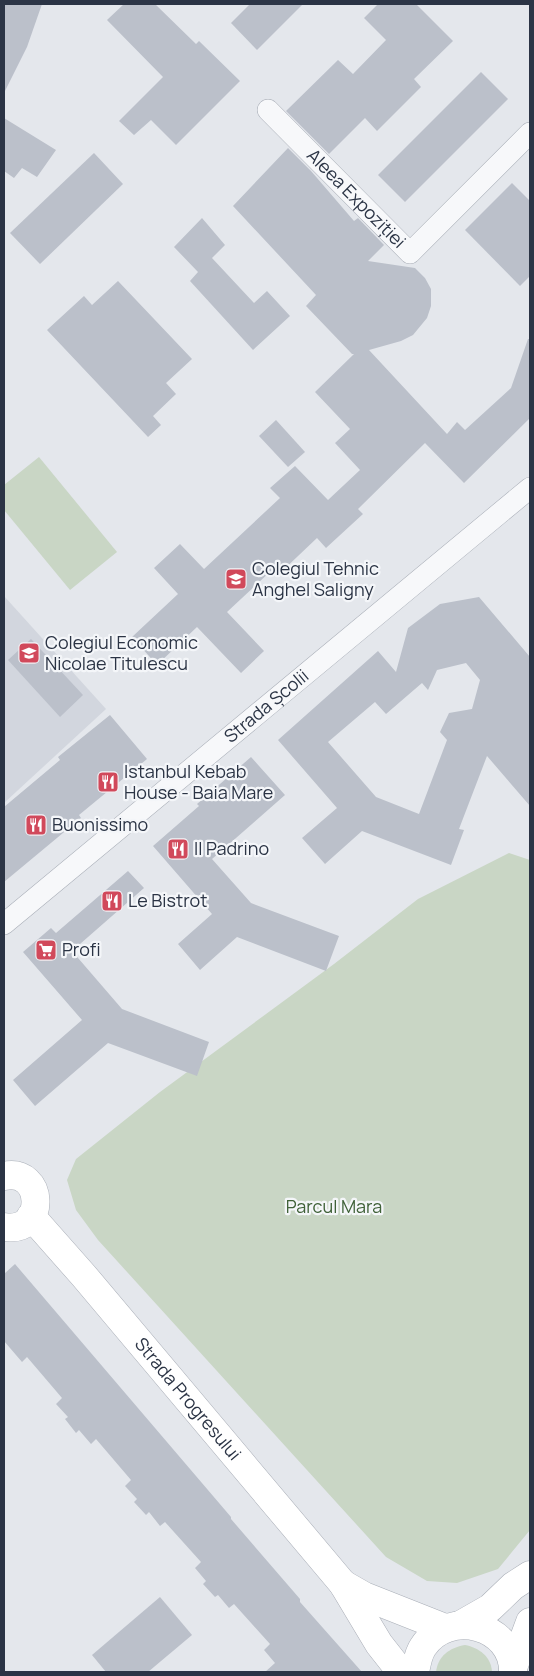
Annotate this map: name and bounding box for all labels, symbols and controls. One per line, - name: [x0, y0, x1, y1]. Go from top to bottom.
- street label: Aleea Expoziției: [302, 143, 411, 253]
- place label: Colegiul Tehnic Anghel Saligny: [252, 556, 379, 601]
- school or university icon: Colegiul Tehnic Anghel Saligny: [224, 567, 248, 591]
- place label: Colegiul Economic Nicolae Titulescu: [45, 630, 198, 675]
- school or university icon: Colegiul Economic Nicolae Titulescu: [17, 641, 41, 665]
- street label: Strada Școlii: [219, 664, 313, 748]
- place label: Istanbul Kebab House - Baia Mare: [124, 759, 273, 804]
- restaurant icon: Istanbul Kebab House - Baia Mare: [96, 770, 120, 794]
- place label: Buonissimo: [52, 812, 148, 836]
- restaurant icon: Buonissimo: [24, 813, 48, 837]
- place label: Il Padrino: [194, 836, 269, 860]
- restaurant icon: Il Padrino: [166, 837, 190, 861]
- place label: Le Bistrot: [128, 888, 207, 912]
- restaurant icon: Le Bistrot: [100, 889, 124, 913]
- place label: Profi: [62, 937, 101, 961]
- supermarket icon: Profi: [34, 938, 58, 962]
- park label: Parcul Mara: [286, 1194, 382, 1218]
- street label: Strada Progresului: [130, 1332, 247, 1465]

